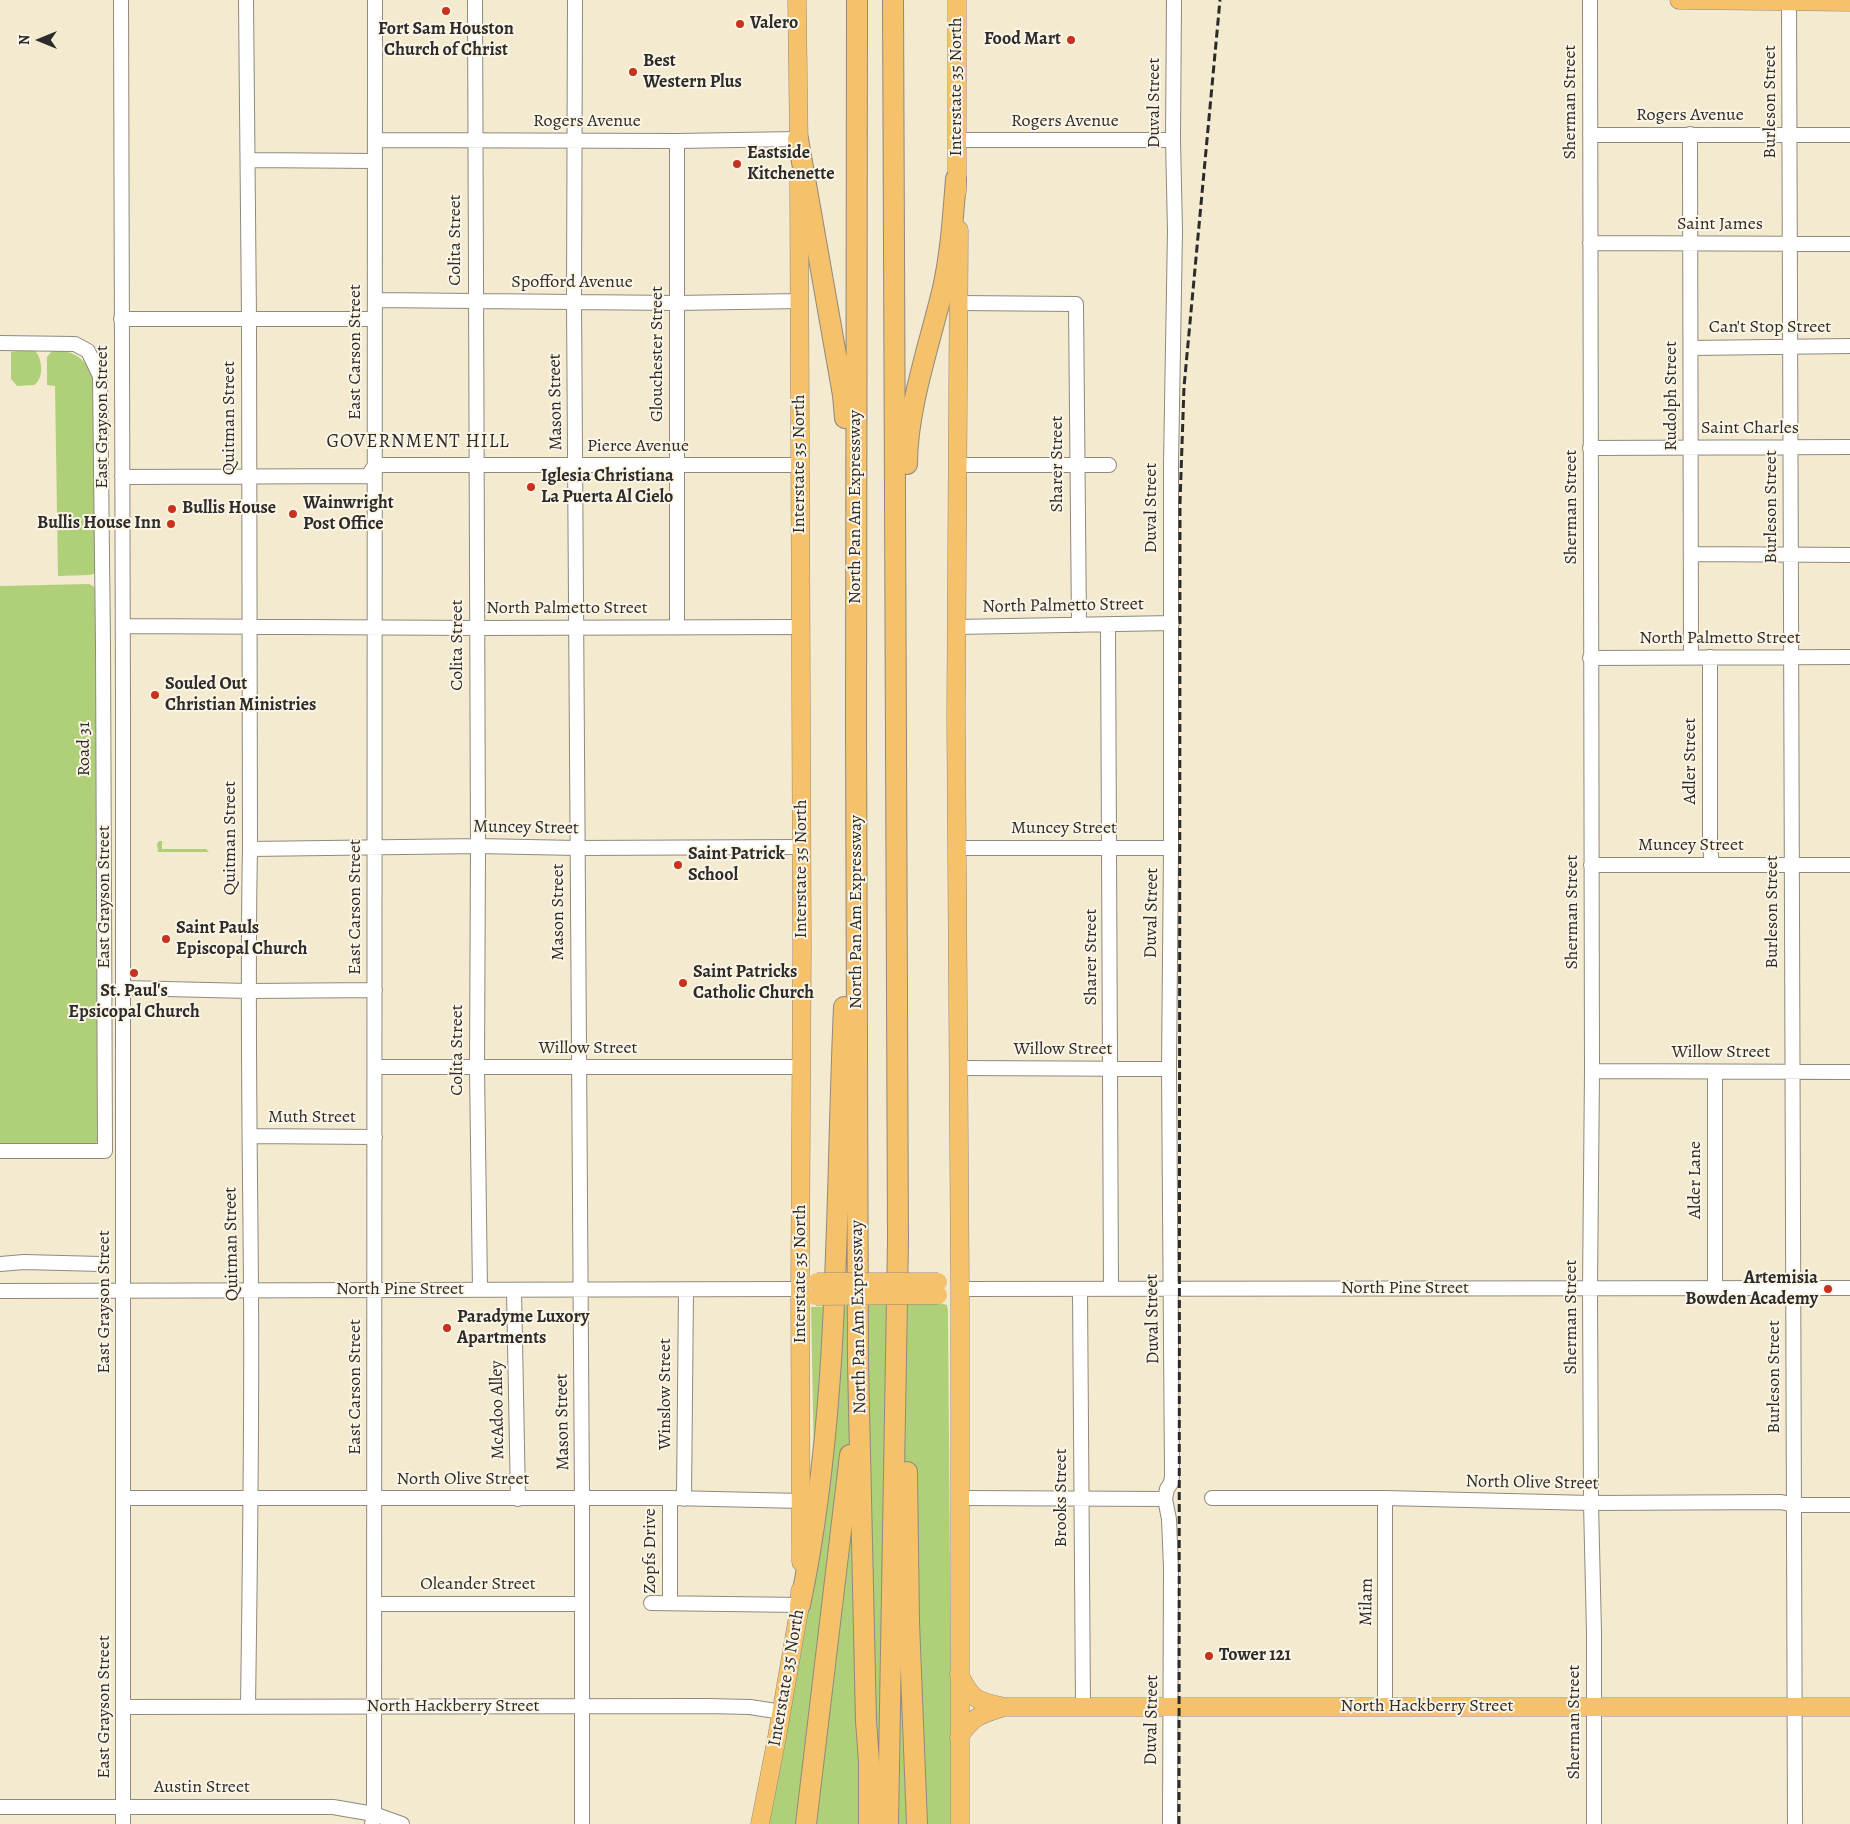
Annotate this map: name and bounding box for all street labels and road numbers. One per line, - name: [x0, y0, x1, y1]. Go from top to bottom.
- street label: Interstate 35 North: [946, 18, 968, 156]
- street label: Sherman Street: [1560, 45, 1582, 159]
- street label: Burleson Street: [1760, 45, 1782, 159]
- street label: Duval Street: [1144, 58, 1166, 148]
- street label: Rogers Avenue: [1636, 105, 1744, 127]
- street label: Rogers Avenue: [533, 111, 641, 133]
- street label: Rogers Avenue: [1011, 111, 1119, 133]
- street label: Colita Street: [445, 194, 467, 286]
- street label: Saint James: [1677, 214, 1763, 236]
- street label: Spofford Avenue: [511, 272, 633, 294]
- street label: East Carson Street: [345, 284, 367, 420]
- street label: Glouchester Street: [647, 286, 669, 422]
- street label: Can't Stop Street: [1709, 317, 1831, 339]
- street label: Rudolph Street: [1661, 341, 1683, 451]
- street label: East Grayson Street: [92, 345, 114, 489]
- street label: Mason Street: [544, 353, 568, 451]
- street label: Quitman Street: [219, 361, 241, 475]
- street label: Interstate 35 North: [789, 395, 811, 533]
- street label: North Pan Am Expressway: [845, 410, 867, 604]
- street label: Sharer Street: [1047, 416, 1069, 512]
- street label: Saint Charles: [1701, 418, 1799, 440]
- street label: Pierce Avenue: [587, 436, 689, 458]
- street label: Sherman Street: [1561, 450, 1583, 564]
- street label: Burleson Street: [1761, 450, 1783, 564]
- street label: Duval Street: [1141, 463, 1163, 553]
- street label: North Palmetto Street: [982, 594, 1144, 618]
- street label: North Palmetto Street: [486, 598, 648, 620]
- street label: Colita Street: [447, 599, 469, 691]
- street label: North Palmetto Street: [1639, 628, 1801, 650]
- street label: Adler Street: [1680, 717, 1702, 805]
- street label: Road 31: [74, 722, 96, 776]
- street label: Quitman Street: [220, 781, 242, 895]
- street label: Interstate 35 North: [791, 800, 813, 938]
- street label: North Pan Am Expressway: [846, 815, 868, 1009]
- street label: Muncey Street: [473, 816, 579, 840]
- street label: Muncey Street: [1011, 818, 1117, 840]
- street label: East Grayson Street: [94, 825, 116, 969]
- street label: Muncey Street: [1638, 835, 1744, 857]
- street label: East Carson Street: [345, 839, 367, 975]
- street label: Sherman Street: [1562, 855, 1584, 969]
- street label: Burleson Street: [1762, 855, 1784, 969]
- street label: Mason Street: [548, 863, 570, 961]
- street label: Duval Street: [1140, 867, 1164, 959]
- street label: Sharer Street: [1081, 909, 1103, 1005]
- street label: Colita Street: [447, 1004, 469, 1096]
- street label: Willow Street: [538, 1038, 638, 1060]
- street label: Willow Street: [1013, 1039, 1113, 1061]
- street label: Willow Street: [1671, 1042, 1771, 1064]
- street label: Muth Street: [268, 1107, 356, 1129]
- street label: Alder Lane: [1685, 1141, 1707, 1219]
- street label: Quitman Street: [220, 1187, 244, 1301]
- street label: Interstate 35 North: [790, 1205, 812, 1343]
- street label: North Pan Am Expressway: [847, 1220, 871, 1414]
- street label: East Grayson Street: [94, 1230, 116, 1374]
- street label: Sherman Street: [1561, 1260, 1583, 1374]
- street label: Duval Street: [1141, 1273, 1165, 1365]
- street label: North Pine Street: [1341, 1278, 1469, 1300]
- street label: North Pine Street: [336, 1279, 464, 1301]
- street label: East Carson Street: [345, 1319, 367, 1455]
- street label: Burleson Street: [1764, 1320, 1786, 1434]
- street label: Winslow Street: [655, 1338, 677, 1450]
- street label: McAdoo Alley: [486, 1360, 510, 1460]
- street label: Mason Street: [551, 1373, 575, 1471]
- street label: Brooks Street: [1051, 1448, 1073, 1548]
- street label: North Olive Street: [396, 1469, 530, 1491]
- street label: North Olive Street: [1465, 1471, 1599, 1495]
- street label: Zopfs Drive: [640, 1508, 662, 1594]
- street label: Oleander Street: [420, 1574, 536, 1596]
- street label: Milam: [1356, 1578, 1378, 1626]
- street label: Interstate 35 North: [764, 1608, 810, 1748]
- street label: East Grayson Street: [94, 1635, 116, 1779]
- street label: Sherman Street: [1564, 1665, 1586, 1779]
- street label: Duval Street: [1140, 1674, 1164, 1766]
- street label: North Hackberry Street: [367, 1696, 539, 1718]
- street label: North Hackberry Street: [1341, 1696, 1513, 1718]
- street label: Austin Street: [154, 1777, 250, 1799]

